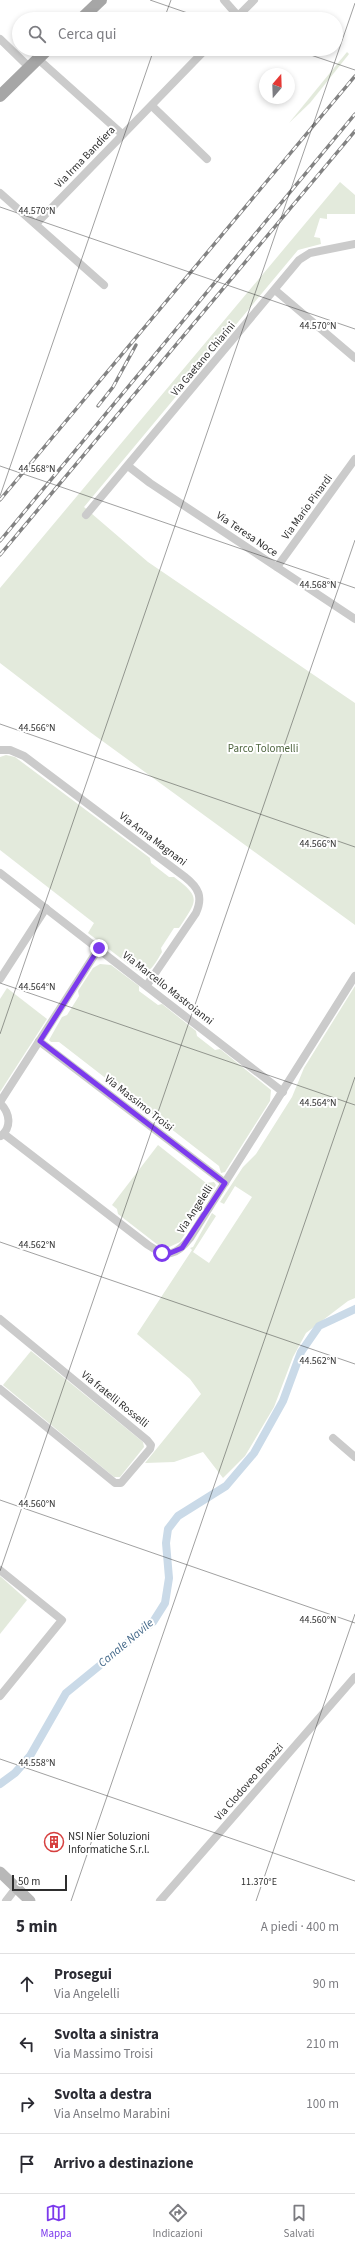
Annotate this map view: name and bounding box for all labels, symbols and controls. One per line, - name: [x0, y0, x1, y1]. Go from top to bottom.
- search box: [12, 12, 343, 56]
- icon: search: [26, 23, 48, 45]
- text: Cerca qui: [58, 24, 117, 45]
- north arrow: [259, 68, 295, 104]
- street label: Via Irma Bandiera: [51, 123, 119, 191]
- text: 44.570°N: [18, 204, 56, 218]
- street label: Via Gaetano Chiarini: [167, 319, 239, 399]
- text: 44.570°N: [299, 319, 337, 333]
- text: 44.568°N: [18, 462, 56, 476]
- street label: Via Mario Pinardi: [278, 471, 336, 543]
- street label: Via Teresa Noce: [213, 508, 281, 561]
- text: 44.568°N: [299, 578, 337, 592]
- text: 44.566°N: [18, 721, 56, 735]
- park label: Parco Tolomelli: [228, 741, 298, 756]
- street label: Via Anna Magnani: [116, 809, 190, 869]
- text: 44.566°N: [299, 837, 337, 851]
- route end: [90, 939, 108, 957]
- street label: Via Marcello Mastroianni: [119, 948, 217, 1028]
- text: 44.564°N: [18, 980, 56, 994]
- street label: Via Massimo Troisi: [101, 1071, 177, 1135]
- text: 44.564°N: [299, 1096, 337, 1110]
- street label: Via Angelelli: [174, 1182, 216, 1236]
- text: 44.562°N: [18, 1238, 56, 1252]
- route start: [153, 1244, 171, 1262]
- text: 44.562°N: [299, 1354, 337, 1368]
- street label: Via fratelli Rosselli: [78, 1367, 152, 1431]
- text: 44.560°N: [18, 1497, 56, 1511]
- text: 44.560°N: [299, 1613, 337, 1627]
- water label: Canale Navile: [95, 1615, 158, 1671]
- street label: Via Clodoveo Bonazzi: [211, 1740, 287, 1824]
- text: 44.558°N: [18, 1756, 56, 1770]
- place label: NSI Nier Soluzioni Informatiche S.r.l.: [68, 1829, 150, 1857]
- building icon: NSI Nier Soluzioni Informatiche S.r.l.: [43, 1831, 65, 1853]
- scale bar: [12, 1873, 67, 1892]
- text: 50 m: [18, 1874, 40, 1889]
- text: 11.370°E: [241, 1875, 277, 1889]
- text: 5 min: [16, 1915, 57, 1939]
- text: A piedi · 400 m: [261, 1918, 339, 1936]
- text: Prosegui: [54, 1964, 112, 1985]
- icon: ahead: [16, 1973, 38, 1995]
- text: 90 m: [313, 1975, 339, 1993]
- text: Via Angelelli: [54, 1985, 120, 2003]
- text: Svolta a sinistra: [54, 2024, 159, 2045]
- icon: left: [16, 2033, 38, 2055]
- text: 210 m: [306, 2035, 339, 2053]
- text: Via Massimo Troisi: [54, 2045, 153, 2063]
- text: Svolta a destra: [54, 2084, 152, 2105]
- icon: right: [16, 2093, 38, 2115]
- text: 100 m: [306, 2095, 339, 2113]
- text: Via Anselmo Marabini: [54, 2105, 170, 2123]
- icon: arrive: [16, 2153, 38, 2175]
- text: Arrivo a destinazione: [54, 2153, 193, 2174]
- tab: Mappa: [40, 2202, 72, 2241]
- tab: Indicazioni: [152, 2202, 203, 2241]
- tab: Salvati: [284, 2202, 315, 2241]

